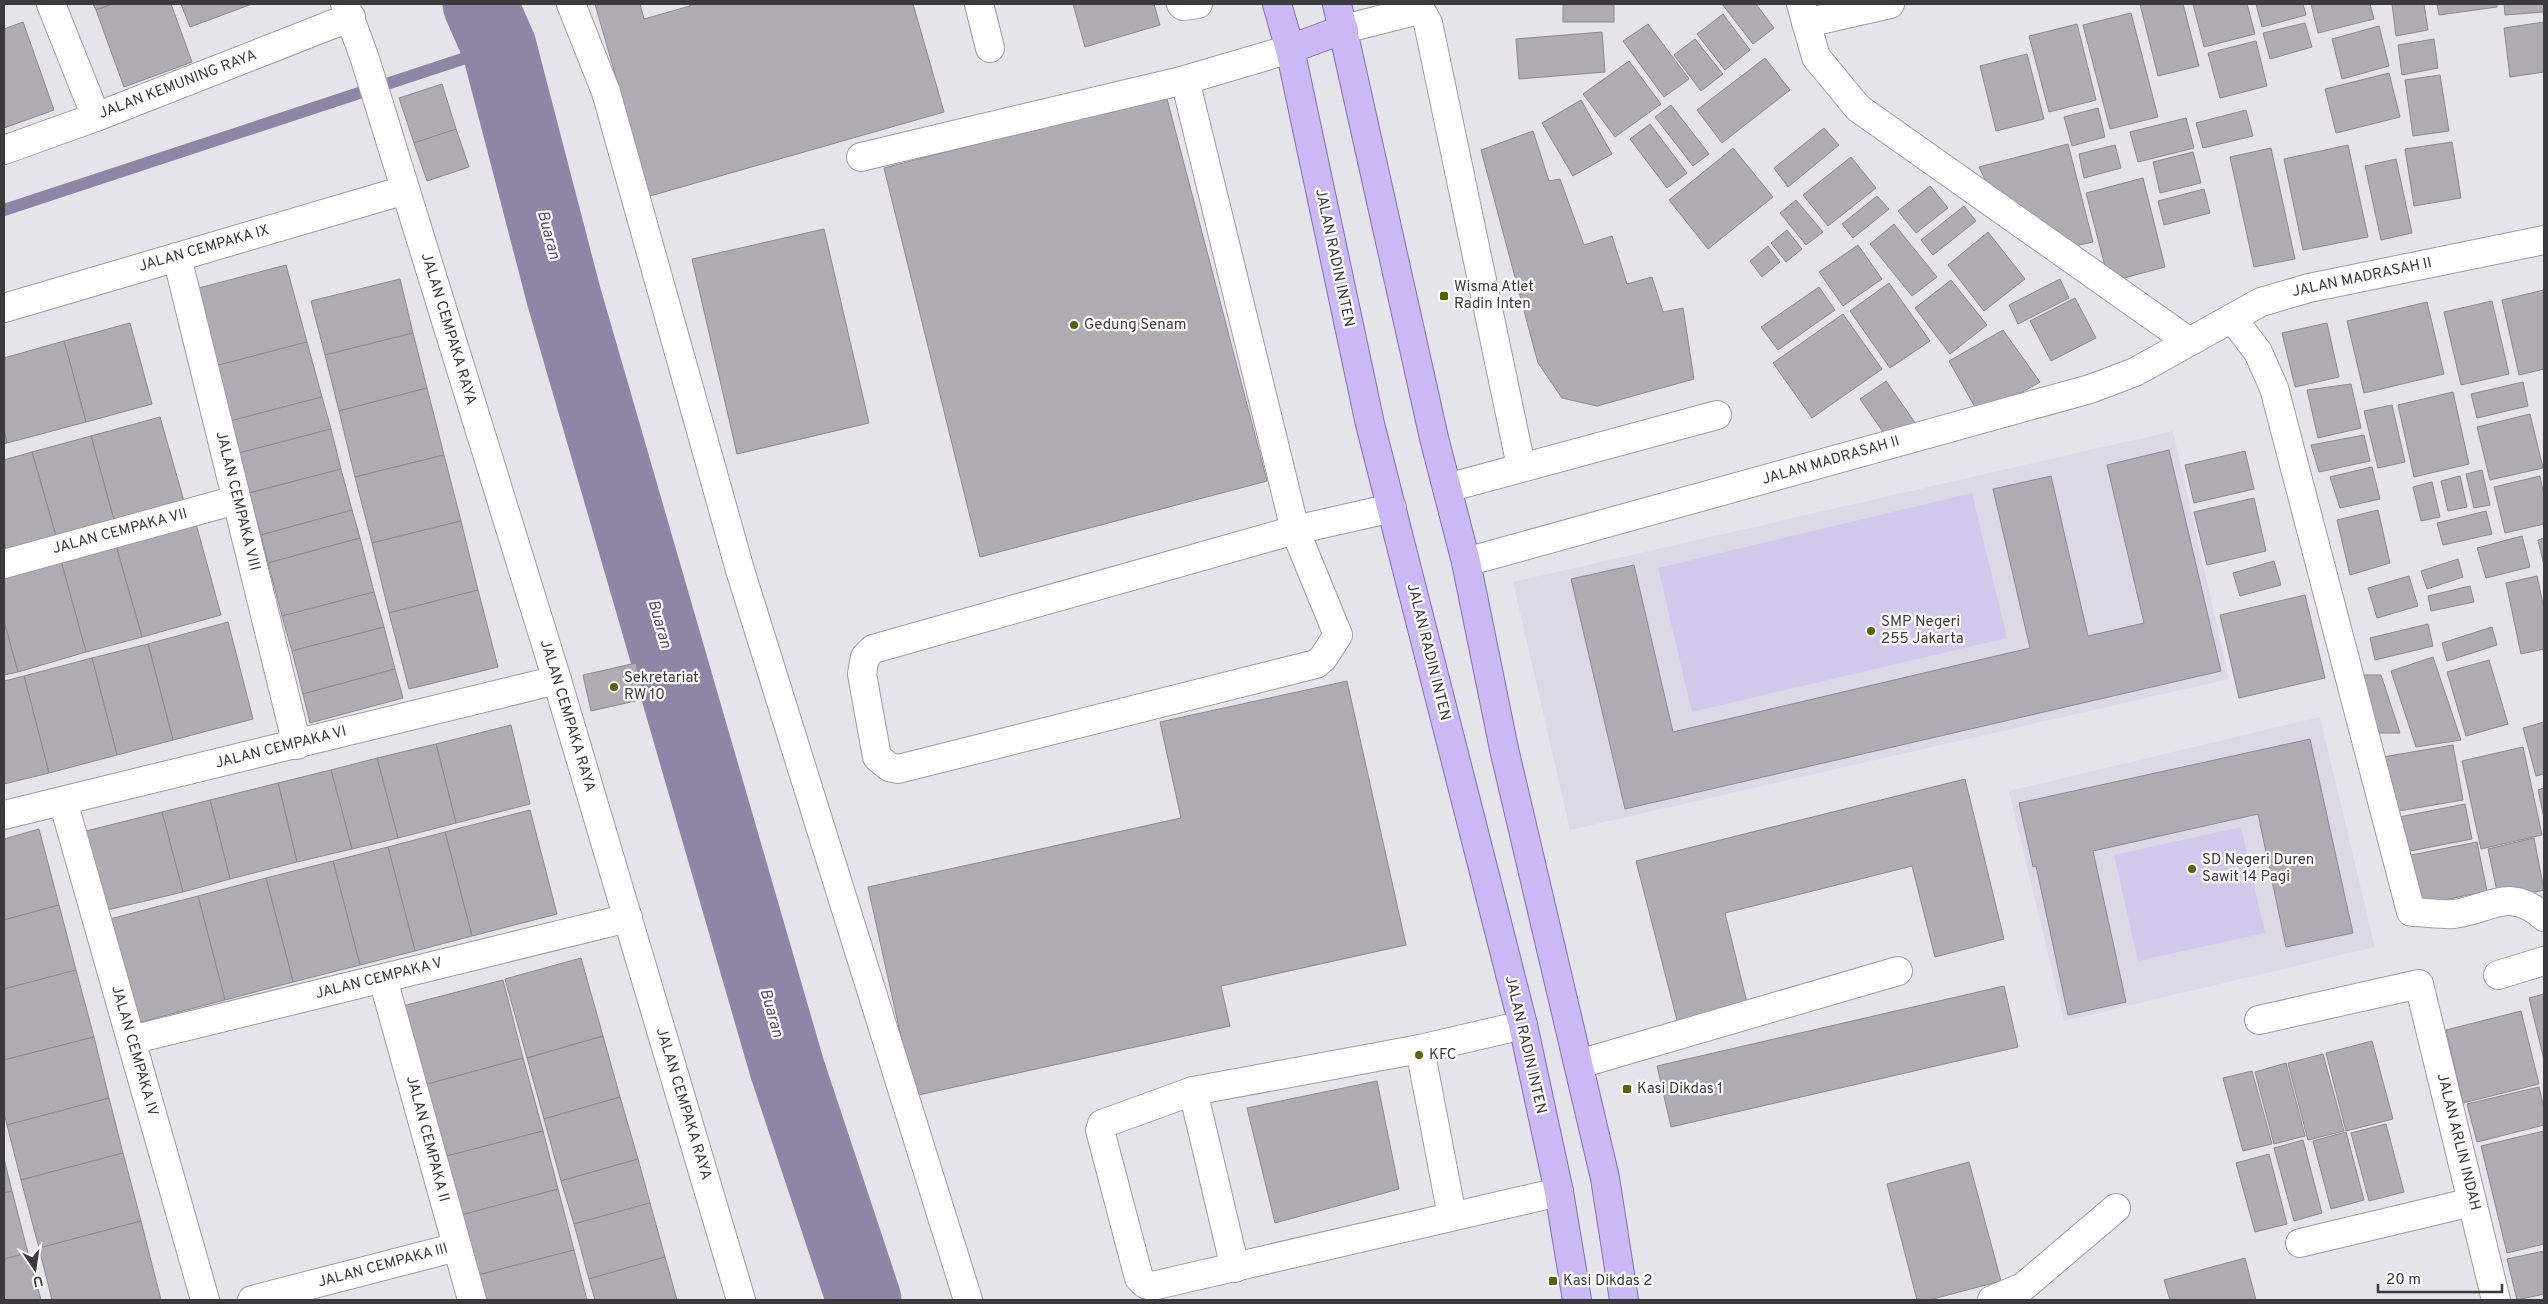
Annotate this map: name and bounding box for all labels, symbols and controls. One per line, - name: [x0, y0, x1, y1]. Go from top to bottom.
- street label: JALAN KEMUNING RAYA: [96, 46, 260, 124]
- street label: JALAN RADIN INTEN: [1310, 187, 1358, 329]
- water label: Buaran: [532, 208, 564, 262]
- street label: JALAN CEMPAKA IX: [137, 221, 271, 277]
- street label: JALAN CEMPAKA RAYA: [416, 251, 480, 407]
- street label: JALAN MADRASAH II: [2290, 254, 2434, 302]
- place label: Wisma Atlet Radin Inten: [1454, 278, 1534, 314]
- marker: Wisma Atlet Radin Inten: [1438, 290, 1450, 302]
- place label: Gedung Senam: [1084, 316, 1187, 335]
- marker: Gedung Senam: [1068, 319, 1080, 331]
- street label: JALAN CEMPAKA VIII: [210, 429, 264, 573]
- street label: JALAN MADRASAH II: [1760, 432, 1902, 490]
- street label: JALAN CEMPAKA VII: [50, 505, 190, 559]
- street label: JALAN RADIN INTEN: [1402, 581, 1454, 723]
- water label: Buaran: [643, 597, 676, 651]
- place label: SMP Negeri 255 Jakarta: [1881, 613, 1964, 649]
- marker: SMP Negeri 255 Jakarta: [1865, 625, 1877, 637]
- street label: JALAN CEMPAKA RAYA: [535, 638, 599, 794]
- place label: Sekretariat RW 10: [624, 669, 699, 705]
- marker: Sekretariat RW 10: [608, 681, 620, 693]
- street label: JALAN CEMPAKA VI: [213, 722, 349, 774]
- place label: SD Negeri Duren Sawit 14 Pagi: [2202, 851, 2314, 887]
- marker: SD Negeri Duren Sawit 14 Pagi: [2186, 863, 2198, 875]
- street label: JALAN CEMPAKA V: [313, 954, 445, 1004]
- street label: JALAN RADIN INTEN: [1500, 974, 1550, 1116]
- street label: JALAN CEMPAKA IV: [106, 983, 162, 1119]
- water label: Buaran: [755, 986, 788, 1040]
- street label: JALAN CEMPAKA RAYA: [651, 1026, 715, 1182]
- place label: KFC: [1429, 1046, 1457, 1065]
- marker: KFC: [1413, 1049, 1425, 1061]
- street label: JALAN ARLIN INDAH: [2432, 1071, 2484, 1213]
- street label: JALAN CEMPAKA II: [401, 1074, 453, 1204]
- place label: Kasi Dikdas 1: [1637, 1080, 1723, 1099]
- marker: Kasi Dikdas 1: [1621, 1083, 1633, 1095]
- street label: JALAN CEMPAKA III: [316, 1239, 450, 1293]
- north arrow: [10, 1244, 60, 1294]
- scale bar: [2378, 1262, 2502, 1294]
- text: U: [31, 1271, 44, 1290]
- text: 20 m: [2386, 1271, 2421, 1290]
- place label: Kasi Dikdas 2: [1563, 1272, 1653, 1291]
- marker: Kasi Dikdas 2: [1547, 1275, 1559, 1287]

